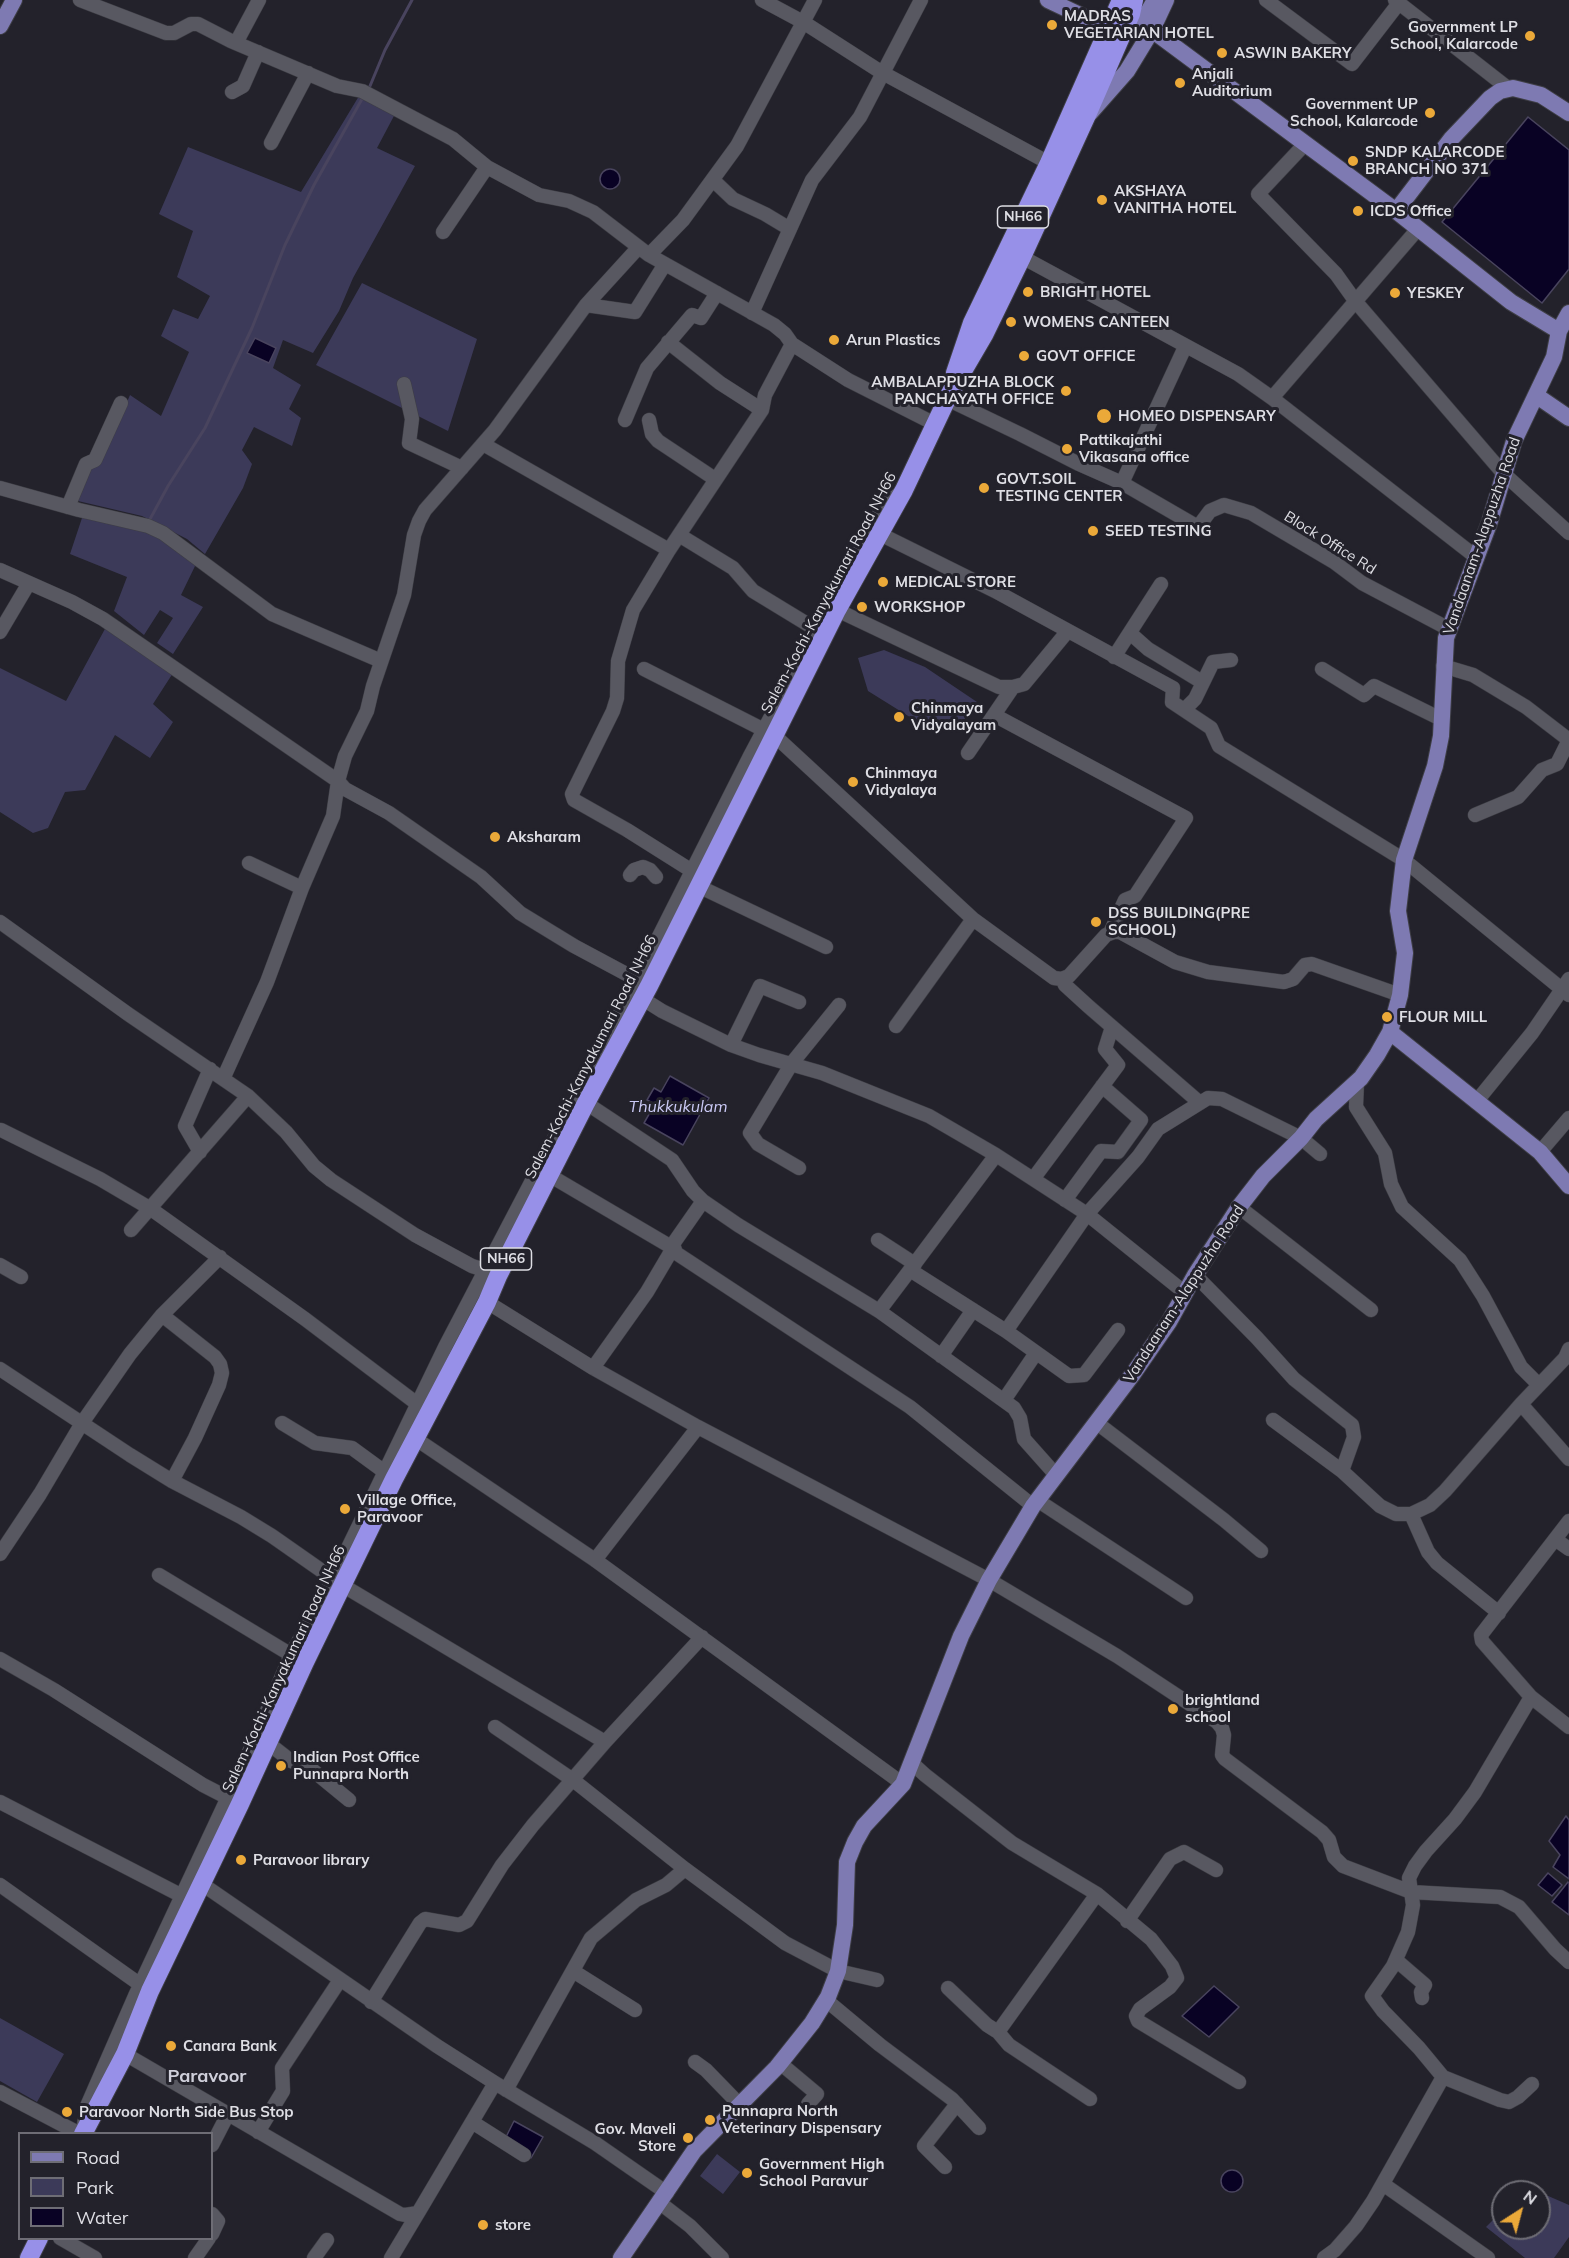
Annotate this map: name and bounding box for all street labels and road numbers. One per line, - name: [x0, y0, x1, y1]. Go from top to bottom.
- road number: NH66: [998, 206, 1048, 228]
- street label: Vandaanam-Alappuzha Road: [1440, 435, 1524, 637]
- street label: Salem-Kochi-Kanyakumari Road NH66: [758, 469, 900, 717]
- street label: Block Office Rd: [1281, 508, 1379, 578]
- street label: Salem-Kochi-Kanyakumari Road NH66: [522, 932, 660, 1182]
- street label: Vandaanam-Alappuzha Road: [1120, 1202, 1248, 1386]
- road number: NH66: [480, 1248, 532, 1270]
- street label: Salem-Kochi-Kanyakumari Road NH66: [219, 1543, 349, 1795]

